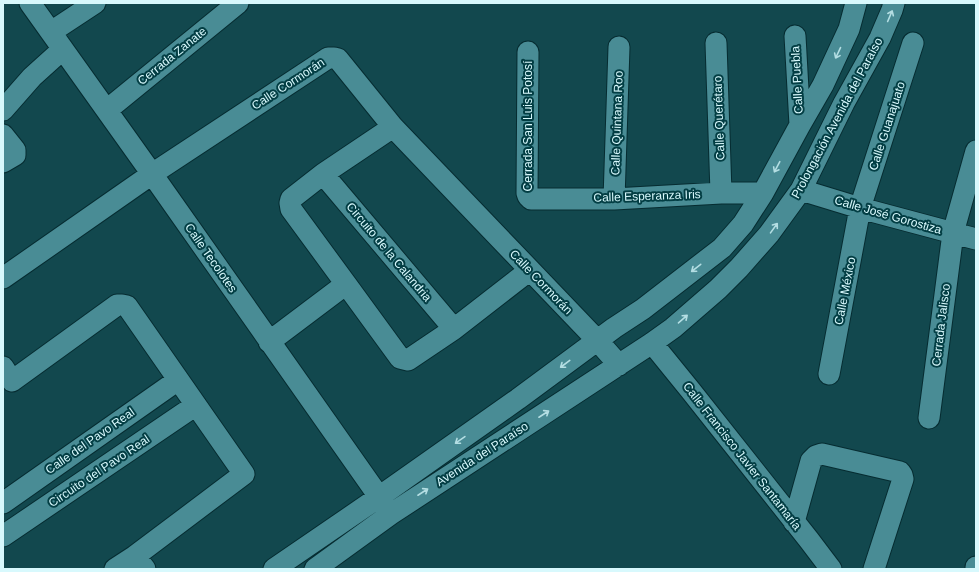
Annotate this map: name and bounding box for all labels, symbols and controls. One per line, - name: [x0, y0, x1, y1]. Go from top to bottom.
- one-way arrow: [886, 10, 894, 22]
- street label: Cerrada Zanate: [135, 24, 209, 88]
- street label: Prolongación Avenida del Paraíso: [789, 35, 886, 201]
- street label: Calle Puebla: [788, 45, 806, 114]
- one-way arrow: [834, 46, 841, 58]
- street label: Calle Cormorán: [249, 55, 327, 113]
- street label: Cerrada San Luis Potosí: [521, 60, 535, 191]
- street label: Calle Quintana Roo: [608, 70, 626, 176]
- street label: Calle Querétaro: [711, 75, 727, 161]
- street label: Calle Guanajuato: [866, 79, 908, 172]
- one-way arrow: [772, 161, 780, 173]
- street label: Calle Esperanza Iris: [593, 187, 701, 205]
- street label: Calle José Gorostiza: [833, 193, 943, 237]
- street label: Circuito de la Calandria: [344, 200, 435, 305]
- street label: Calle Tecolotes: [182, 221, 240, 295]
- one-way arrow: [770, 222, 778, 233]
- street label: Calle Cormorán: [507, 247, 575, 317]
- street label: Calle México: [832, 256, 858, 326]
- one-way arrow: [691, 263, 702, 272]
- street label: Cerrada Jalisco: [929, 282, 953, 367]
- one-way arrow: [677, 315, 688, 324]
- one-way arrow: [560, 359, 571, 368]
- street label: Calle Francisco Javier Santamaría: [680, 379, 804, 533]
- street label: Calle del Pavo Real: [43, 405, 137, 477]
- one-way arrow: [538, 410, 549, 418]
- street label: Avenida del Paraíso: [433, 419, 531, 489]
- street label: Circuito del Pavo Real: [46, 432, 152, 510]
- one-way arrow: [455, 436, 466, 444]
- one-way arrow: [418, 488, 429, 497]

